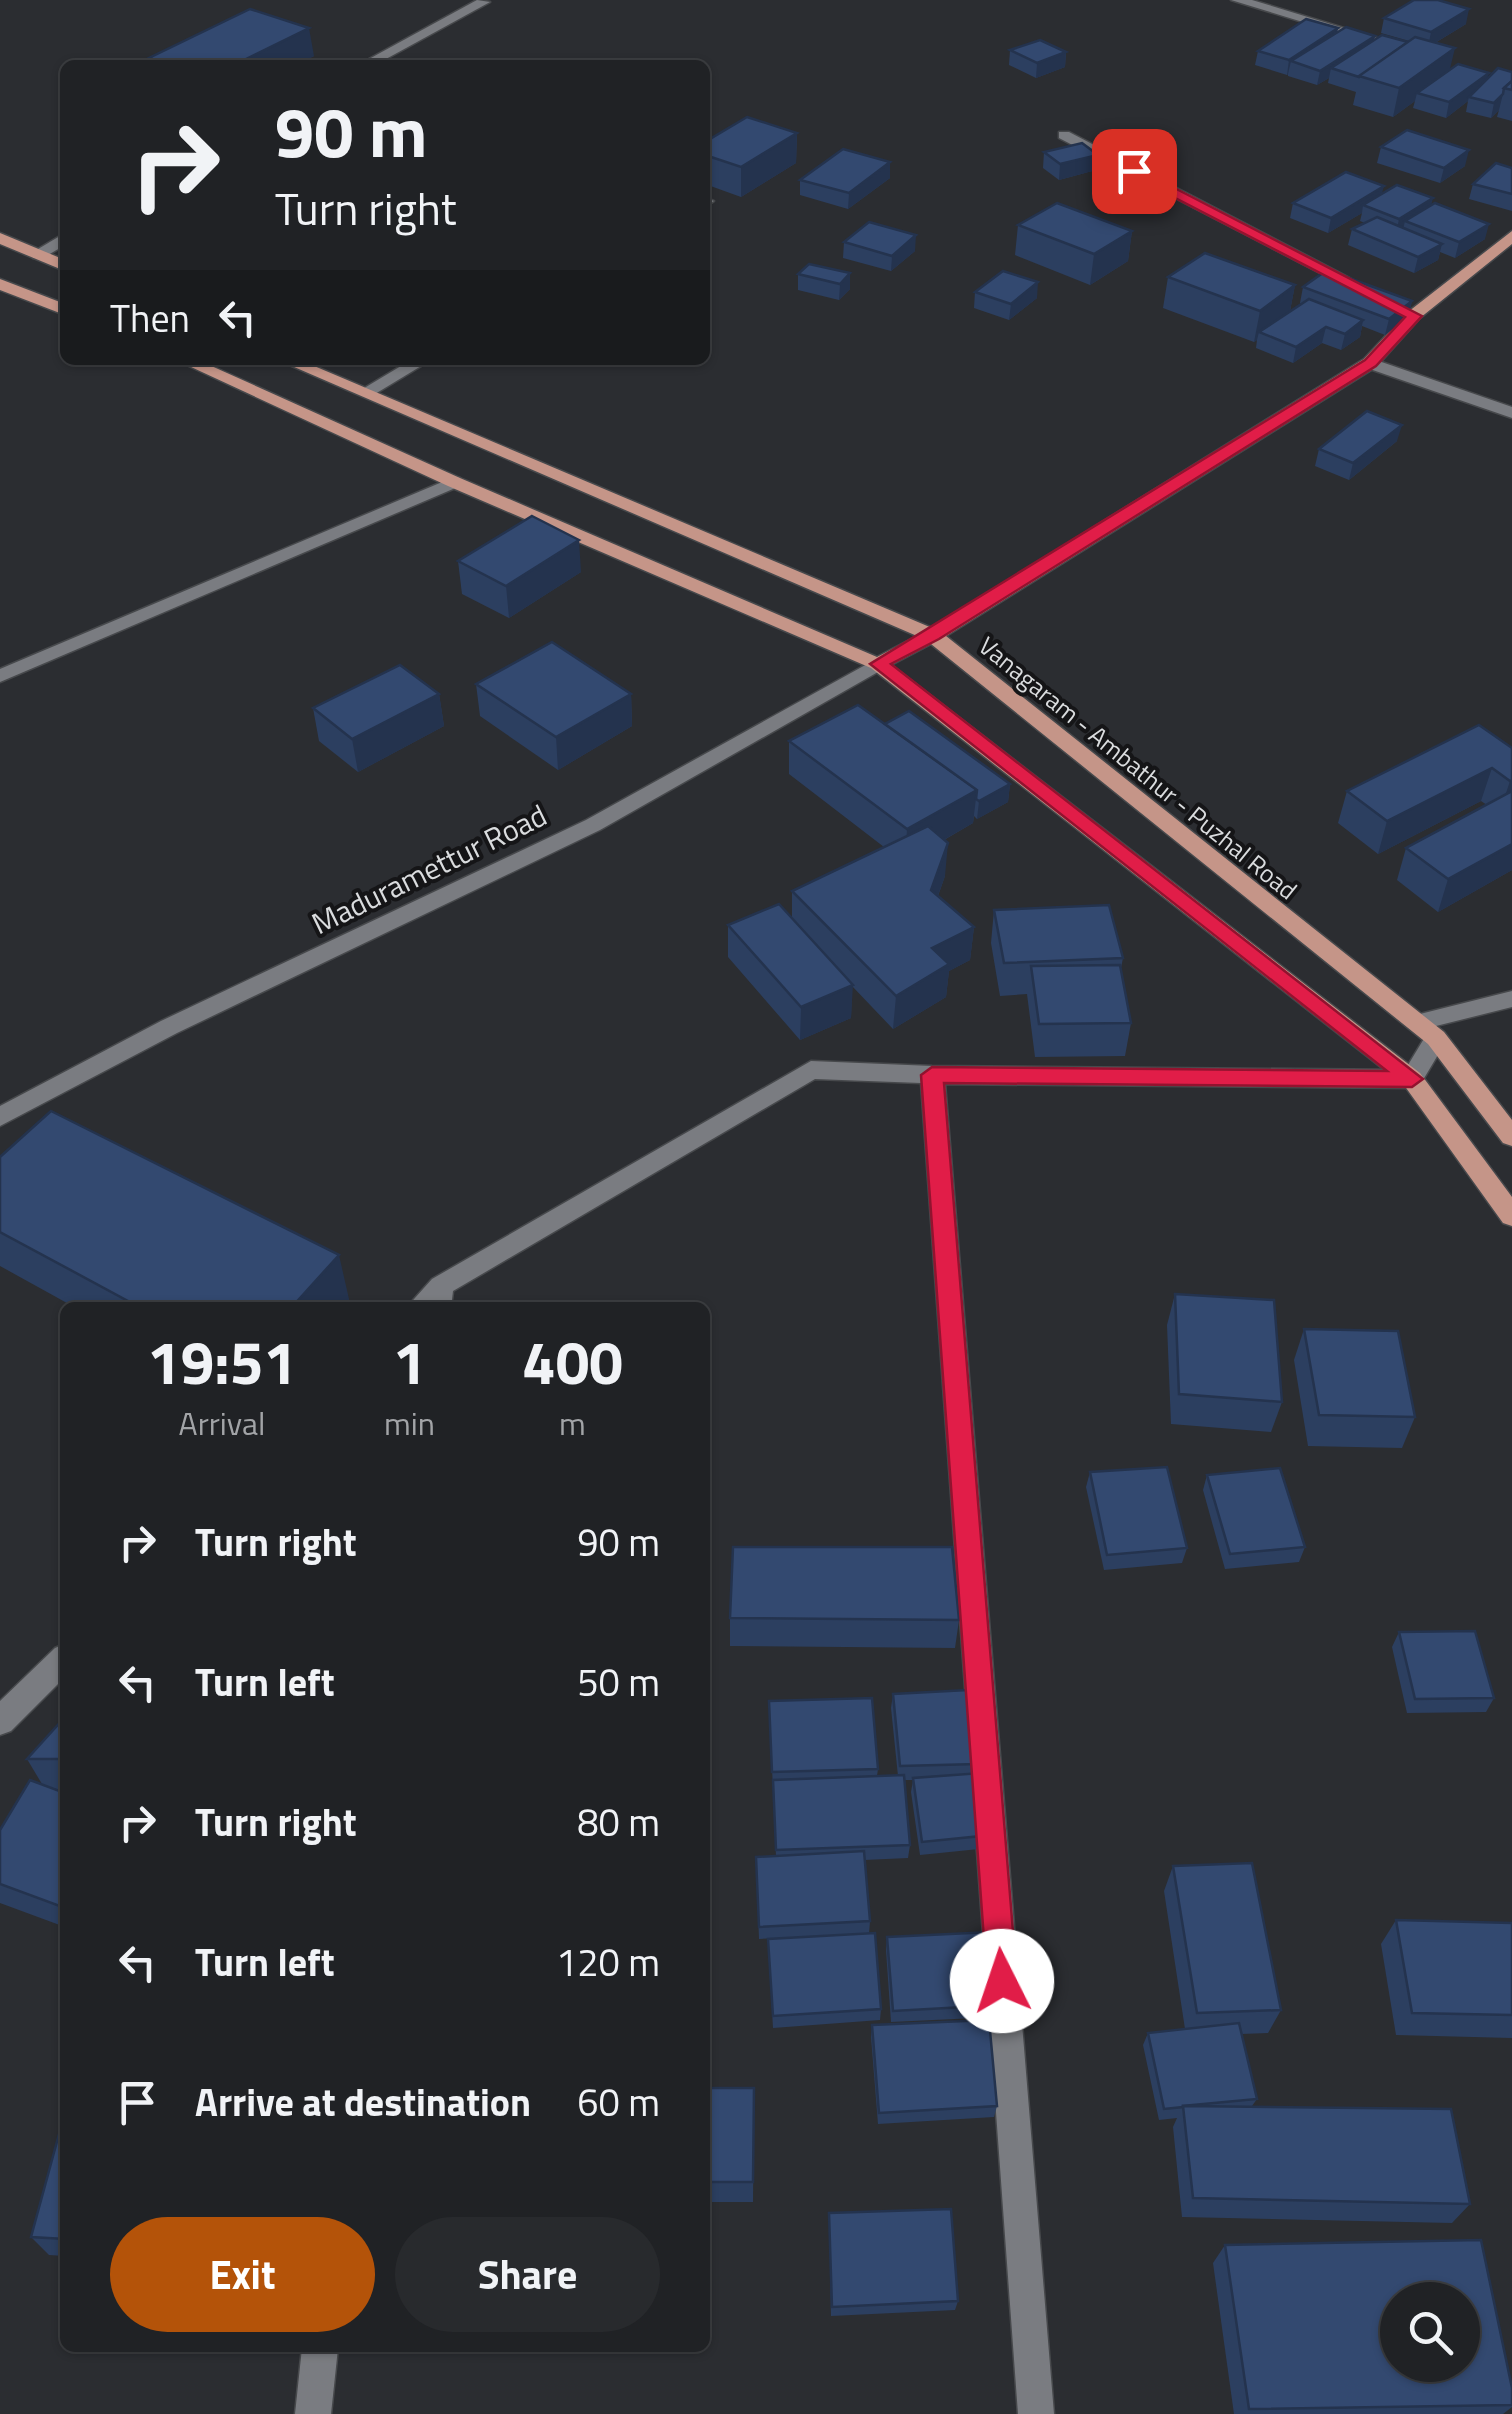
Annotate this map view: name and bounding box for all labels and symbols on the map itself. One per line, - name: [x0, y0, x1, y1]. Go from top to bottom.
- pin: [1092, 129, 1177, 214]
- street label: Vanagaram - Ambathur - Puzhal Road: [971, 627, 1305, 909]
- street label: Maduramettur Road: [304, 792, 554, 946]
- position arrow: [950, 1929, 1054, 2033]

